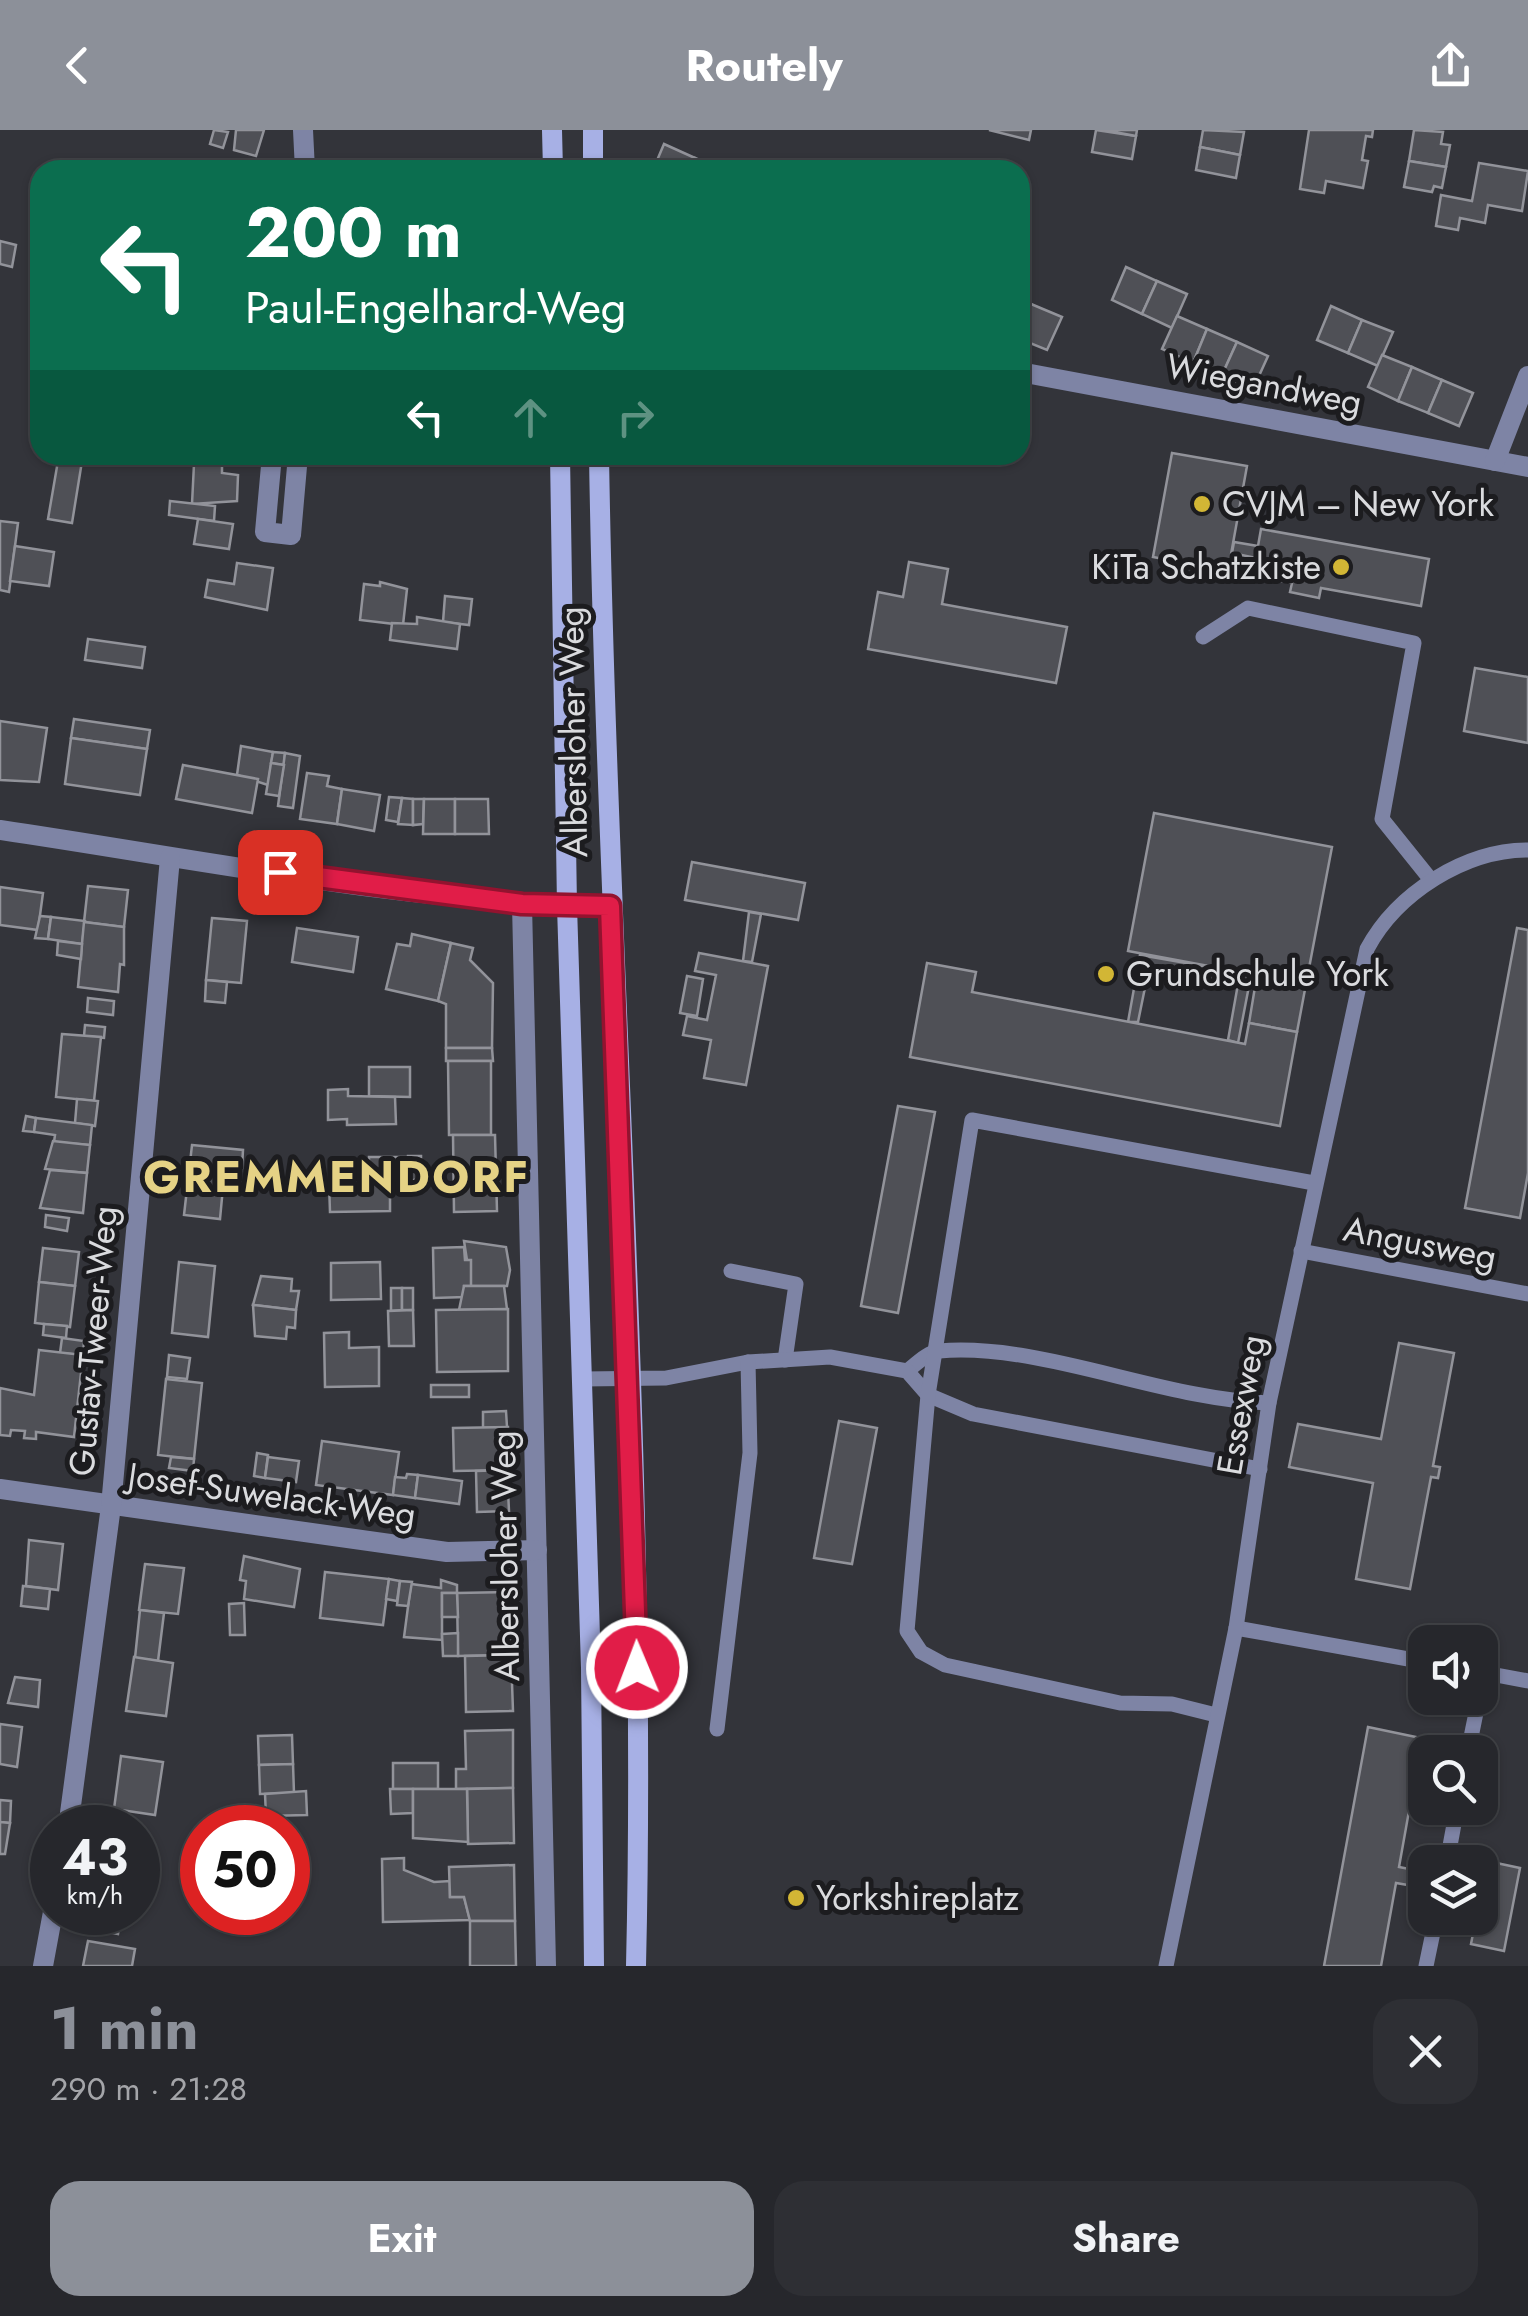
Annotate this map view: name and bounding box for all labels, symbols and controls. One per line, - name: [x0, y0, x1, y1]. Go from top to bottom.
- text: Routely: [685, 33, 843, 98]
- icon: back: [50, 38, 105, 93]
- icon: share: [1423, 38, 1478, 93]
- text: 200 m: [245, 182, 462, 283]
- icon: left: [80, 200, 210, 330]
- text: Paul-Engelhard-Weg: [245, 275, 627, 340]
- street label: Wiegandweg: [1162, 341, 1366, 427]
- icon: left: [398, 390, 453, 445]
- icon: ahead: [503, 390, 558, 445]
- icon: right: [608, 390, 663, 445]
- place label: CVJM – New York: [1222, 479, 1494, 529]
- marker: CVJM – New York: [1191, 493, 1213, 515]
- place label: KiTa Schatzkiste: [1091, 542, 1321, 592]
- marker: KiTa Schatzkiste: [1330, 556, 1352, 578]
- street label: Albersloher Weg: [546, 606, 600, 858]
- pin: [238, 830, 323, 915]
- icon: arrive: [253, 845, 308, 900]
- place label: Grundschule York: [1126, 949, 1389, 999]
- marker: Grundschule York: [1095, 963, 1117, 985]
- district label: GREMMENDORF: [143, 1144, 531, 1209]
- street label: Gustav-Tweer-Weg: [56, 1204, 130, 1478]
- street label: Angusweg: [1339, 1204, 1501, 1282]
- street label: Essexweg: [1204, 1331, 1278, 1479]
- street label: Albersloher Weg: [478, 1430, 532, 1682]
- street label: Josef-Suwelack-Weg: [121, 1450, 419, 1540]
- position arrow: [585, 1616, 689, 1720]
- map controls: [1408, 1625, 1498, 1935]
- button: sound: [1408, 1625, 1498, 1715]
- button: search: [1408, 1735, 1498, 1825]
- speed limit sign: 50: [180, 1805, 310, 1935]
- text: 43: [62, 1821, 128, 1894]
- button: layers: [1408, 1845, 1498, 1935]
- place label: Yorkshireplatz: [816, 1873, 1019, 1923]
- text: km/h: [67, 1877, 123, 1913]
- marker: Yorkshireplatz: [785, 1887, 807, 1909]
- text: 1 min: [50, 1985, 199, 2072]
- button: close: [1373, 1999, 1478, 2104]
- text: 290 m · 21:28: [50, 2066, 247, 2112]
- button: Exit: [50, 2181, 754, 2296]
- button: Share: [774, 2181, 1478, 2296]

